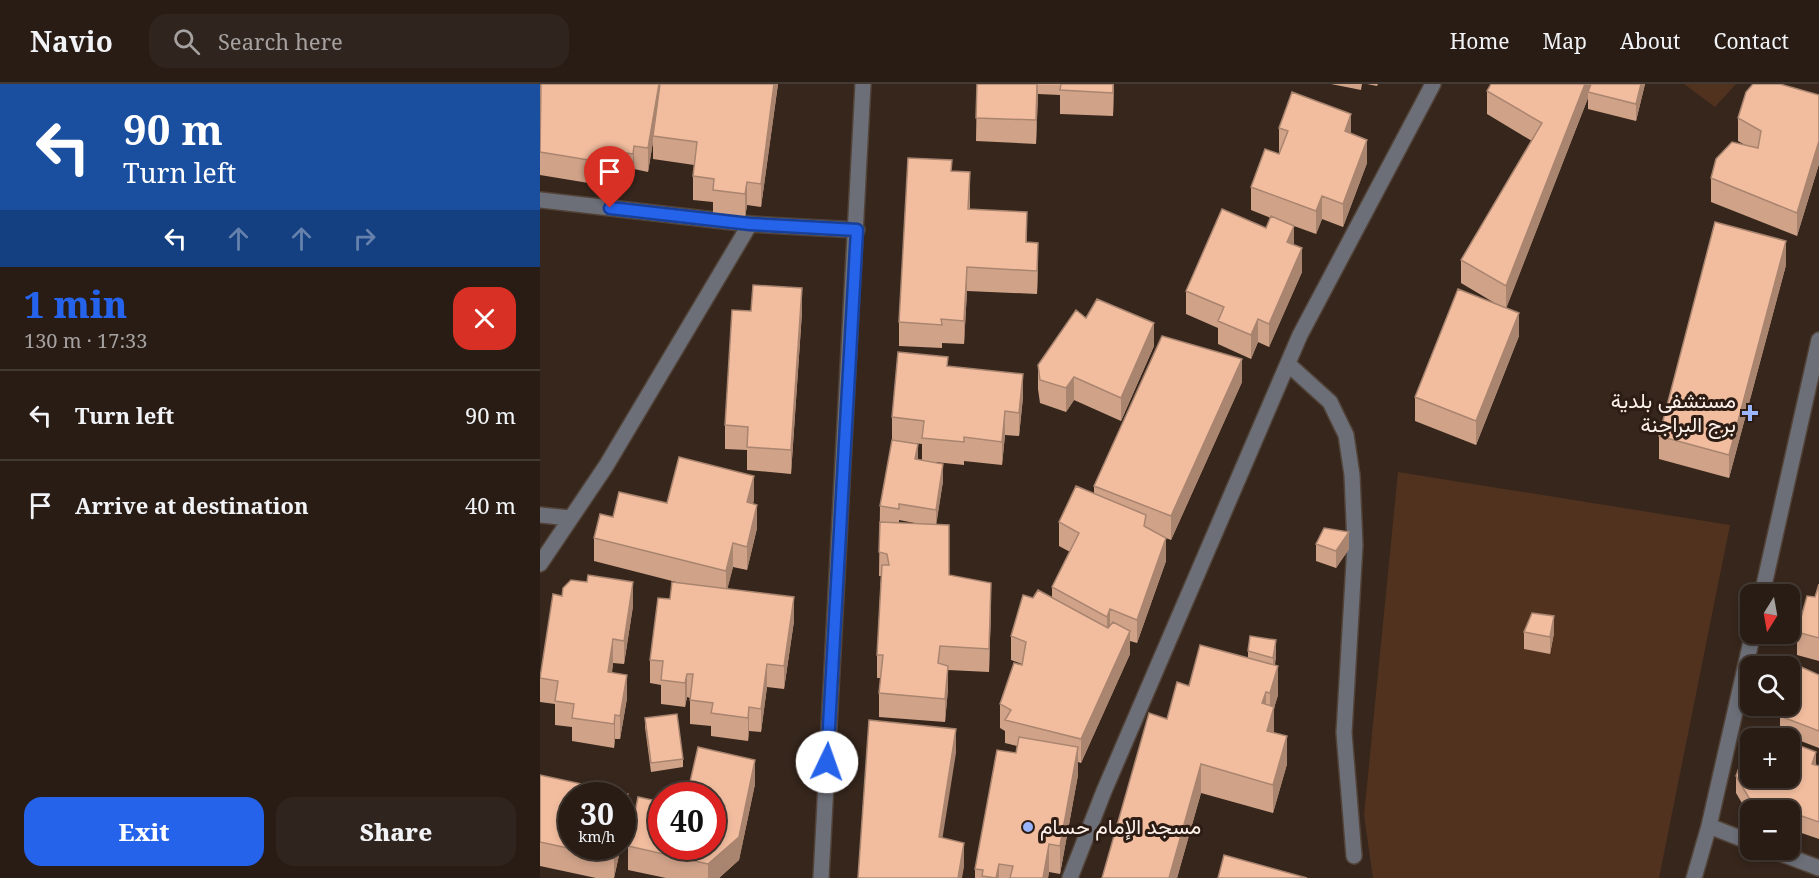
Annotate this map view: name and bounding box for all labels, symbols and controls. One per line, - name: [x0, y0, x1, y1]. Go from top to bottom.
- search box: [149, 14, 569, 68]
- text: Navio: [30, 22, 113, 60]
- icon: search: [170, 25, 203, 58]
- text: Search here: [218, 26, 343, 56]
- text: Home: [1450, 27, 1510, 55]
- text: Map: [1543, 27, 1587, 55]
- text: About: [1620, 27, 1681, 55]
- text: Contact: [1714, 27, 1789, 55]
- text: 90 m: [123, 100, 223, 157]
- icon: left: [24, 108, 102, 186]
- pin: [584, 146, 635, 208]
- text: Turn left: [123, 154, 236, 191]
- icon: arrive: [593, 155, 626, 188]
- icon: left: [159, 222, 192, 255]
- icon: ahead: [222, 222, 255, 255]
- icon: ahead: [285, 222, 318, 255]
- icon: right: [348, 222, 381, 255]
- text: 1 min: [24, 280, 127, 329]
- button: close: [453, 287, 516, 350]
- text: 130 m · 17:33: [24, 327, 147, 354]
- place label: مستشفی بلدیة برج البراجنة: [1611, 386, 1736, 439]
- icon: left: [24, 399, 57, 432]
- text: Turn left: [75, 400, 174, 430]
- text: 90 m: [465, 400, 516, 430]
- marker: مستشفی بلدیة برج البراجنة: [1741, 404, 1759, 422]
- icon: arrive: [24, 489, 57, 522]
- text: Arrive at destination: [75, 490, 309, 520]
- text: 40 m: [465, 490, 516, 520]
- north arrow: [1740, 584, 1800, 644]
- map controls: [1740, 584, 1800, 860]
- button: search: [1740, 656, 1800, 716]
- button: +: [1740, 728, 1800, 788]
- position arrow: [795, 730, 859, 794]
- speed limit sign: 40: [648, 782, 726, 860]
- text: 30: [580, 793, 614, 834]
- button: Exit: [24, 797, 264, 866]
- button: Share: [276, 797, 516, 866]
- button: −: [1740, 800, 1800, 860]
- place label: مسجد الإمام حسام: [1040, 812, 1201, 841]
- marker: مسجد الإمام حسام: [1021, 820, 1035, 834]
- text: km/h: [579, 826, 615, 846]

